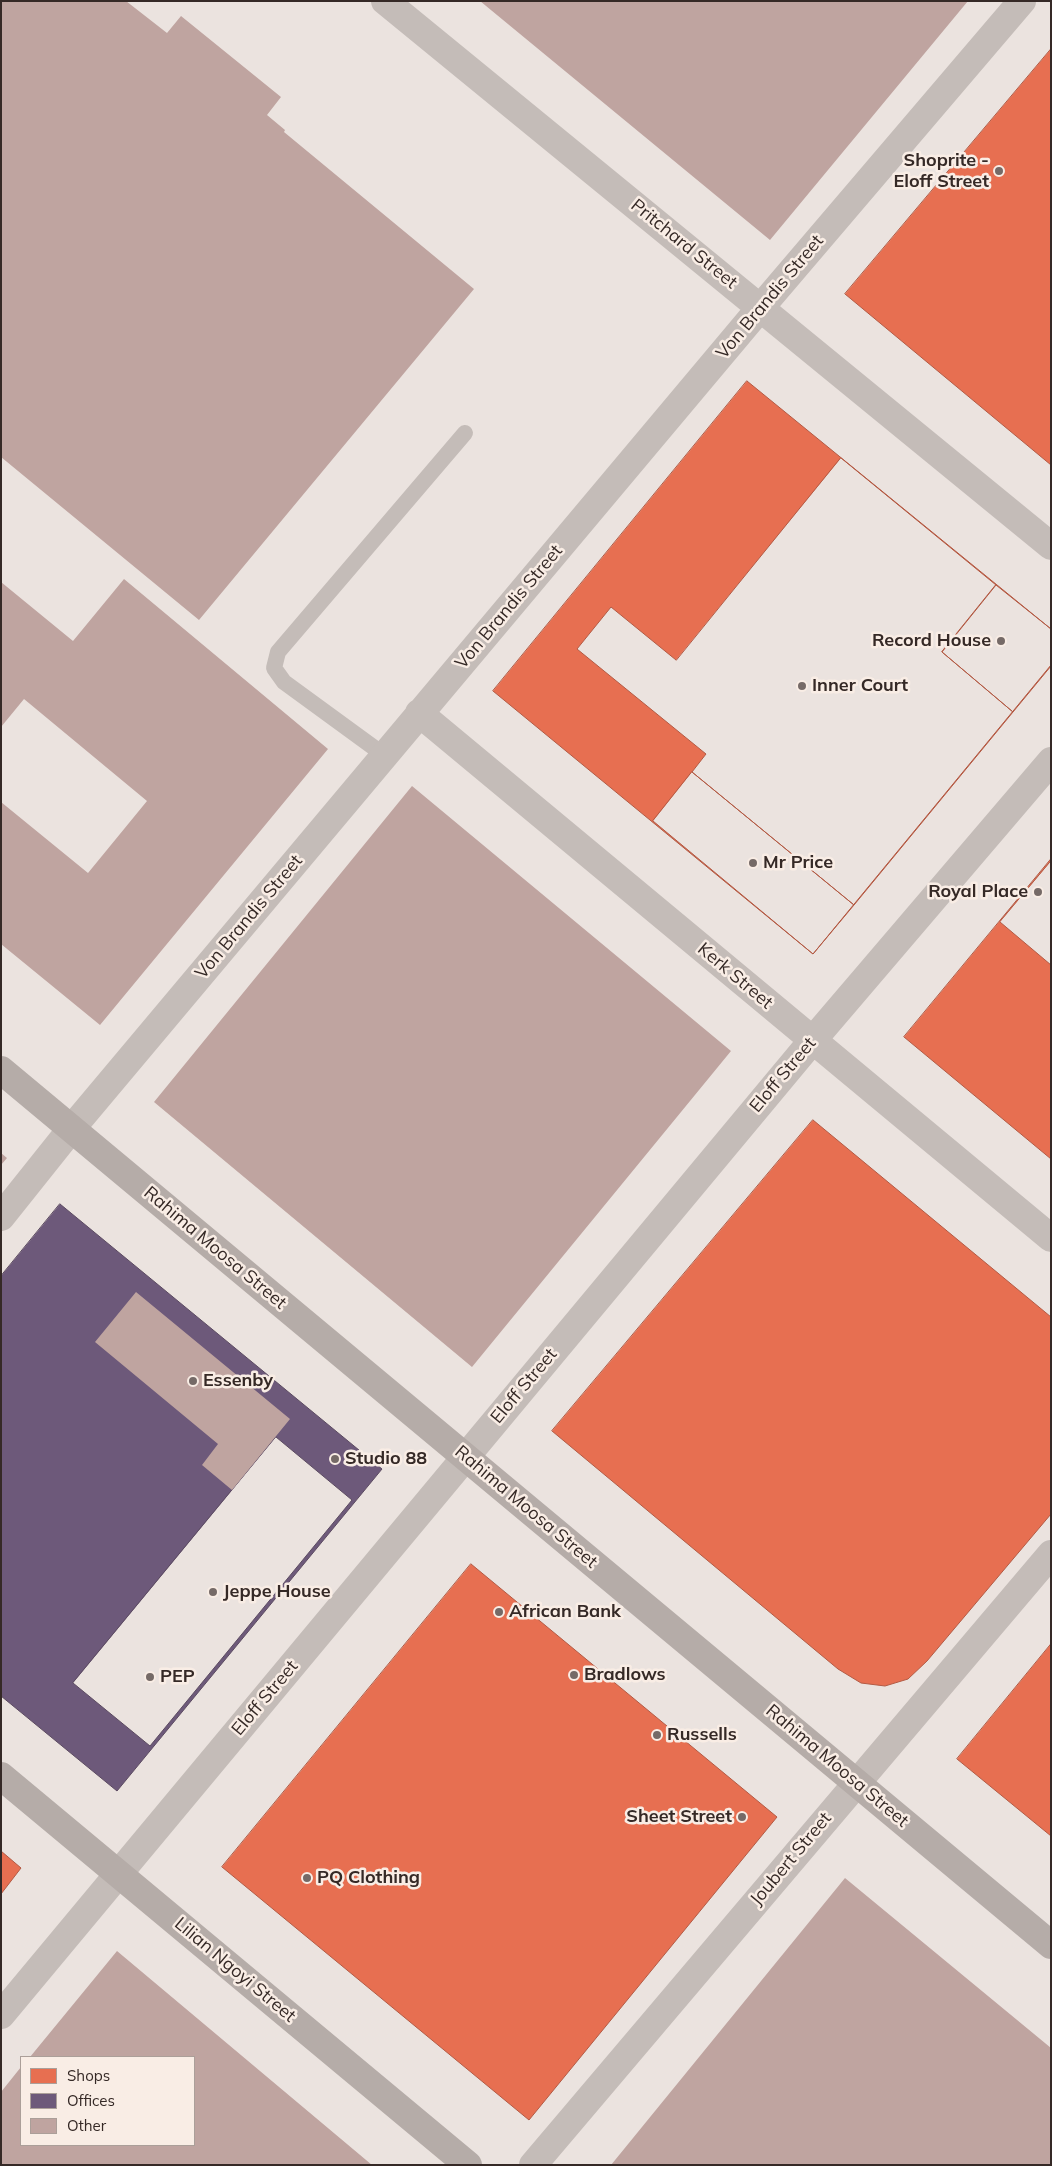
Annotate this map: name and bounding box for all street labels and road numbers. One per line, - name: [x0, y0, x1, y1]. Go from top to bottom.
- street label: Pritchard Street: [626, 195, 742, 293]
- street label: Von Brandis Street: [712, 230, 828, 364]
- street label: Von Brandis Street: [451, 540, 567, 674]
- street label: Von Brandis Street: [191, 850, 307, 984]
- street label: Kerk Street: [693, 938, 777, 1014]
- street label: Eloff Street: [745, 1033, 821, 1117]
- street label: Rahima Moosa Street: [139, 1182, 291, 1314]
- street label: Eloff Street: [486, 1344, 562, 1428]
- street label: Rahima Moosa Street: [450, 1441, 602, 1573]
- street label: Eloff Street: [227, 1656, 303, 1740]
- street label: Rahima Moosa Street: [761, 1700, 913, 1832]
- street label: Joubert Street: [746, 1808, 836, 1910]
- street label: Lilian Ngoyi Street: [170, 1913, 300, 2027]

